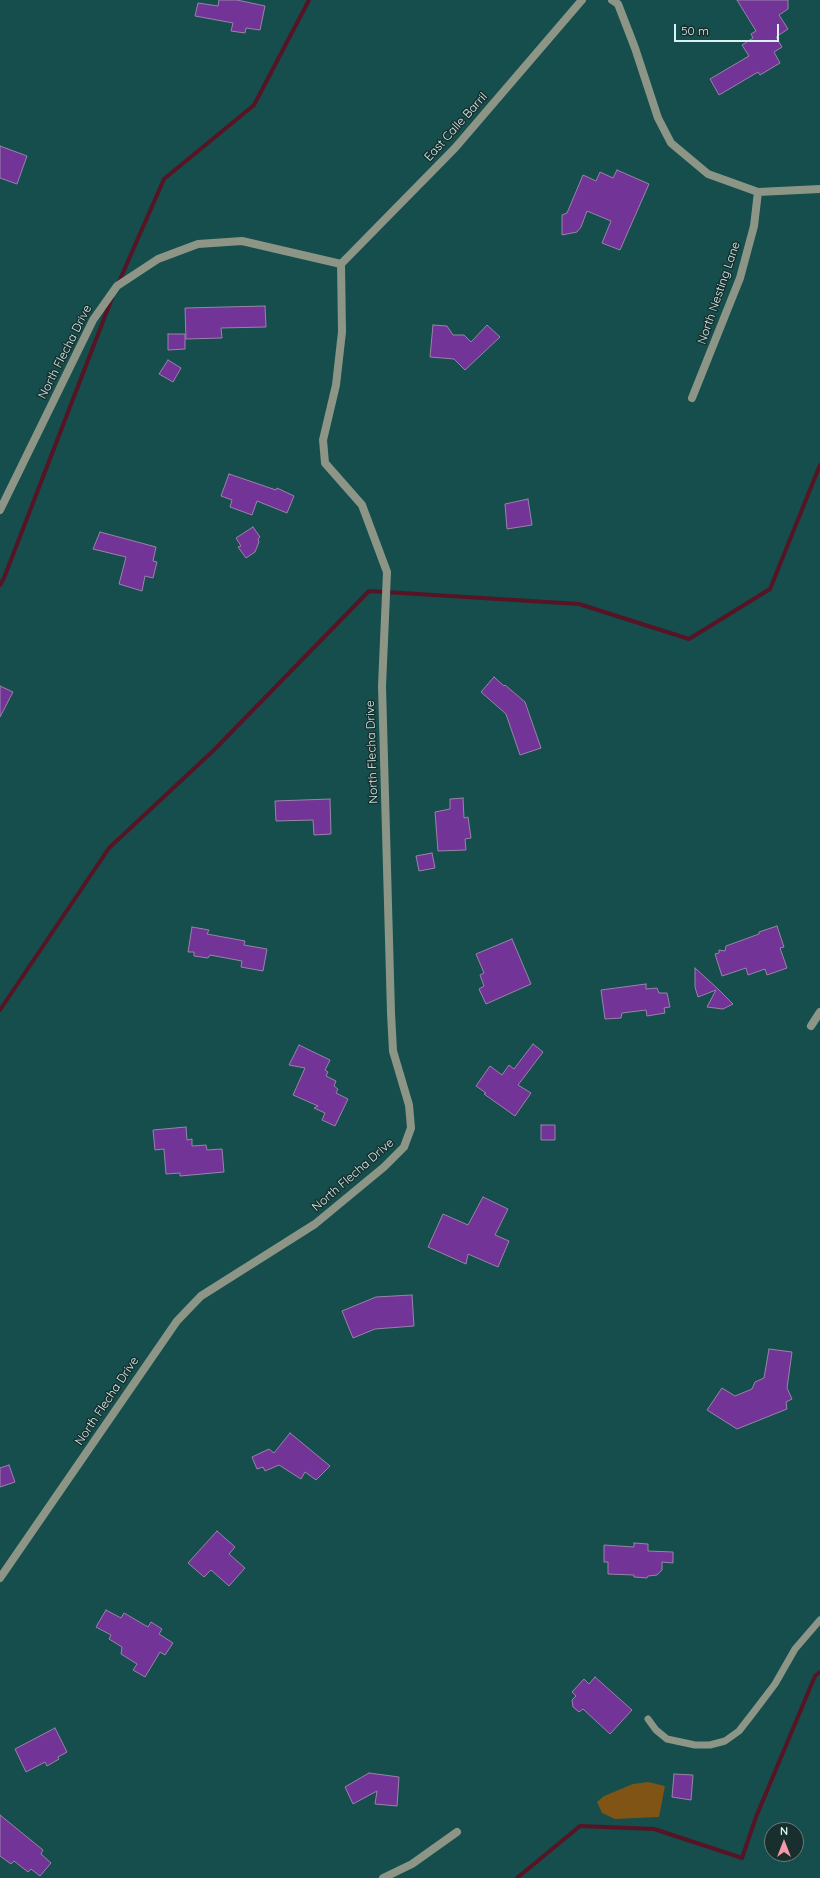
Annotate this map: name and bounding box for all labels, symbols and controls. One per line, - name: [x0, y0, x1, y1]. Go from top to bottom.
- scale bar: [676, 16, 781, 42]
- text: 50 m: [681, 23, 709, 38]
- street label: East Calle Barril: [421, 90, 491, 164]
- street label: North Nesting Lane: [695, 240, 743, 346]
- street label: North Flecha Drive: [35, 303, 95, 401]
- street label: North Flecha Drive: [363, 700, 381, 804]
- street label: North Flecha Drive: [309, 1136, 397, 1214]
- street label: North Flecha Drive: [72, 1354, 142, 1448]
- north arrow: [764, 1822, 804, 1862]
- text: N: [780, 1824, 788, 1838]

